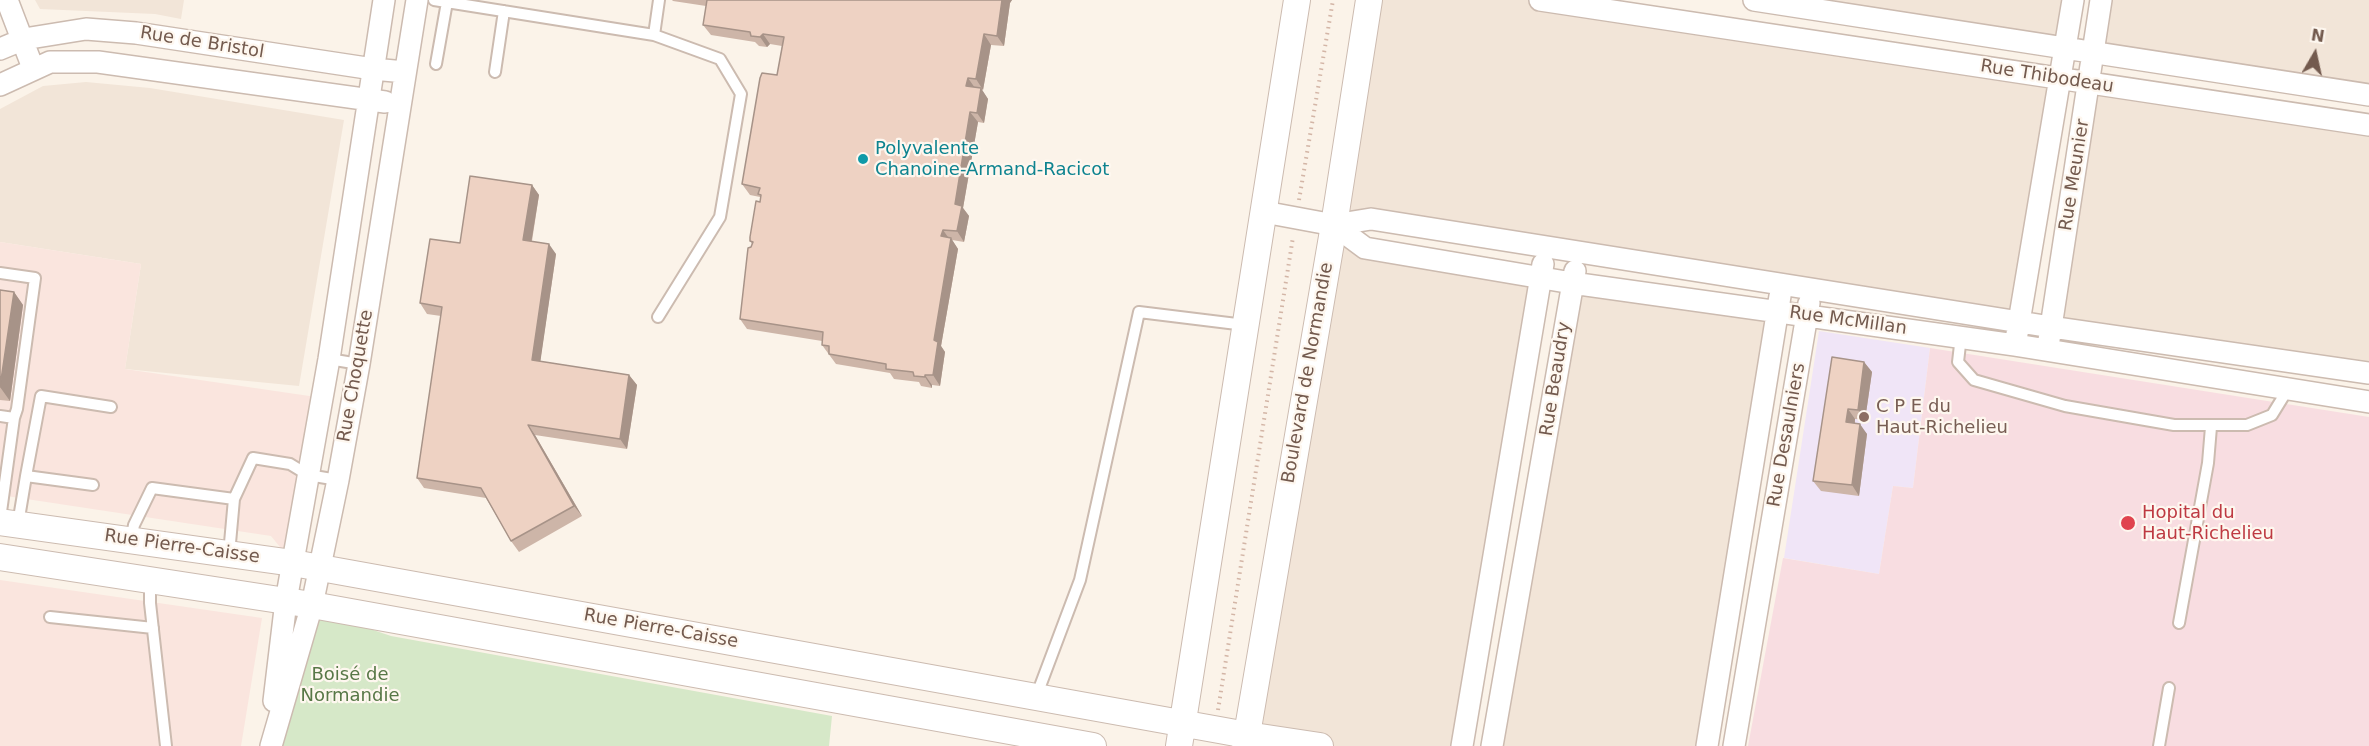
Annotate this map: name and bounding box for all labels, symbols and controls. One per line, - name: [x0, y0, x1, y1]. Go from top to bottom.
- street label: Rue de Bristol: [138, 23, 266, 63]
- north arrow: [2285, 24, 2345, 84]
- text: N: [2310, 25, 2326, 46]
- street label: Rue Thibodeau: [1979, 56, 2115, 98]
- street label: Rue Meunier: [2056, 118, 2094, 232]
- place label: Polyvalente Chanoine-Armand-Racicot: [875, 138, 1109, 180]
- marker: Polyvalente Chanoine-Armand-Racicot: [856, 152, 870, 166]
- street label: Boulevard de Normandie: [1278, 261, 1338, 485]
- street label: Rue McMillan: [1788, 302, 1908, 340]
- street label: Rue Choquette: [334, 308, 378, 444]
- street label: Rue Beaudry: [1536, 320, 1576, 438]
- street label: Rue Desaulniers: [1764, 361, 1810, 509]
- place label: C P E du Haut-Richelieu: [1876, 396, 2008, 438]
- marker: C P E du Haut-Richelieu: [1857, 410, 1871, 424]
- place label: Hopital du Haut-Richelieu: [2142, 502, 2274, 544]
- marker: Hopital du Haut-Richelieu: [2119, 514, 2137, 532]
- street label: Rue Pierre-Caisse: [103, 525, 261, 569]
- street label: Rue Pierre-Caisse: [582, 605, 740, 653]
- park label: Boisé de Normandie: [300, 664, 400, 706]

